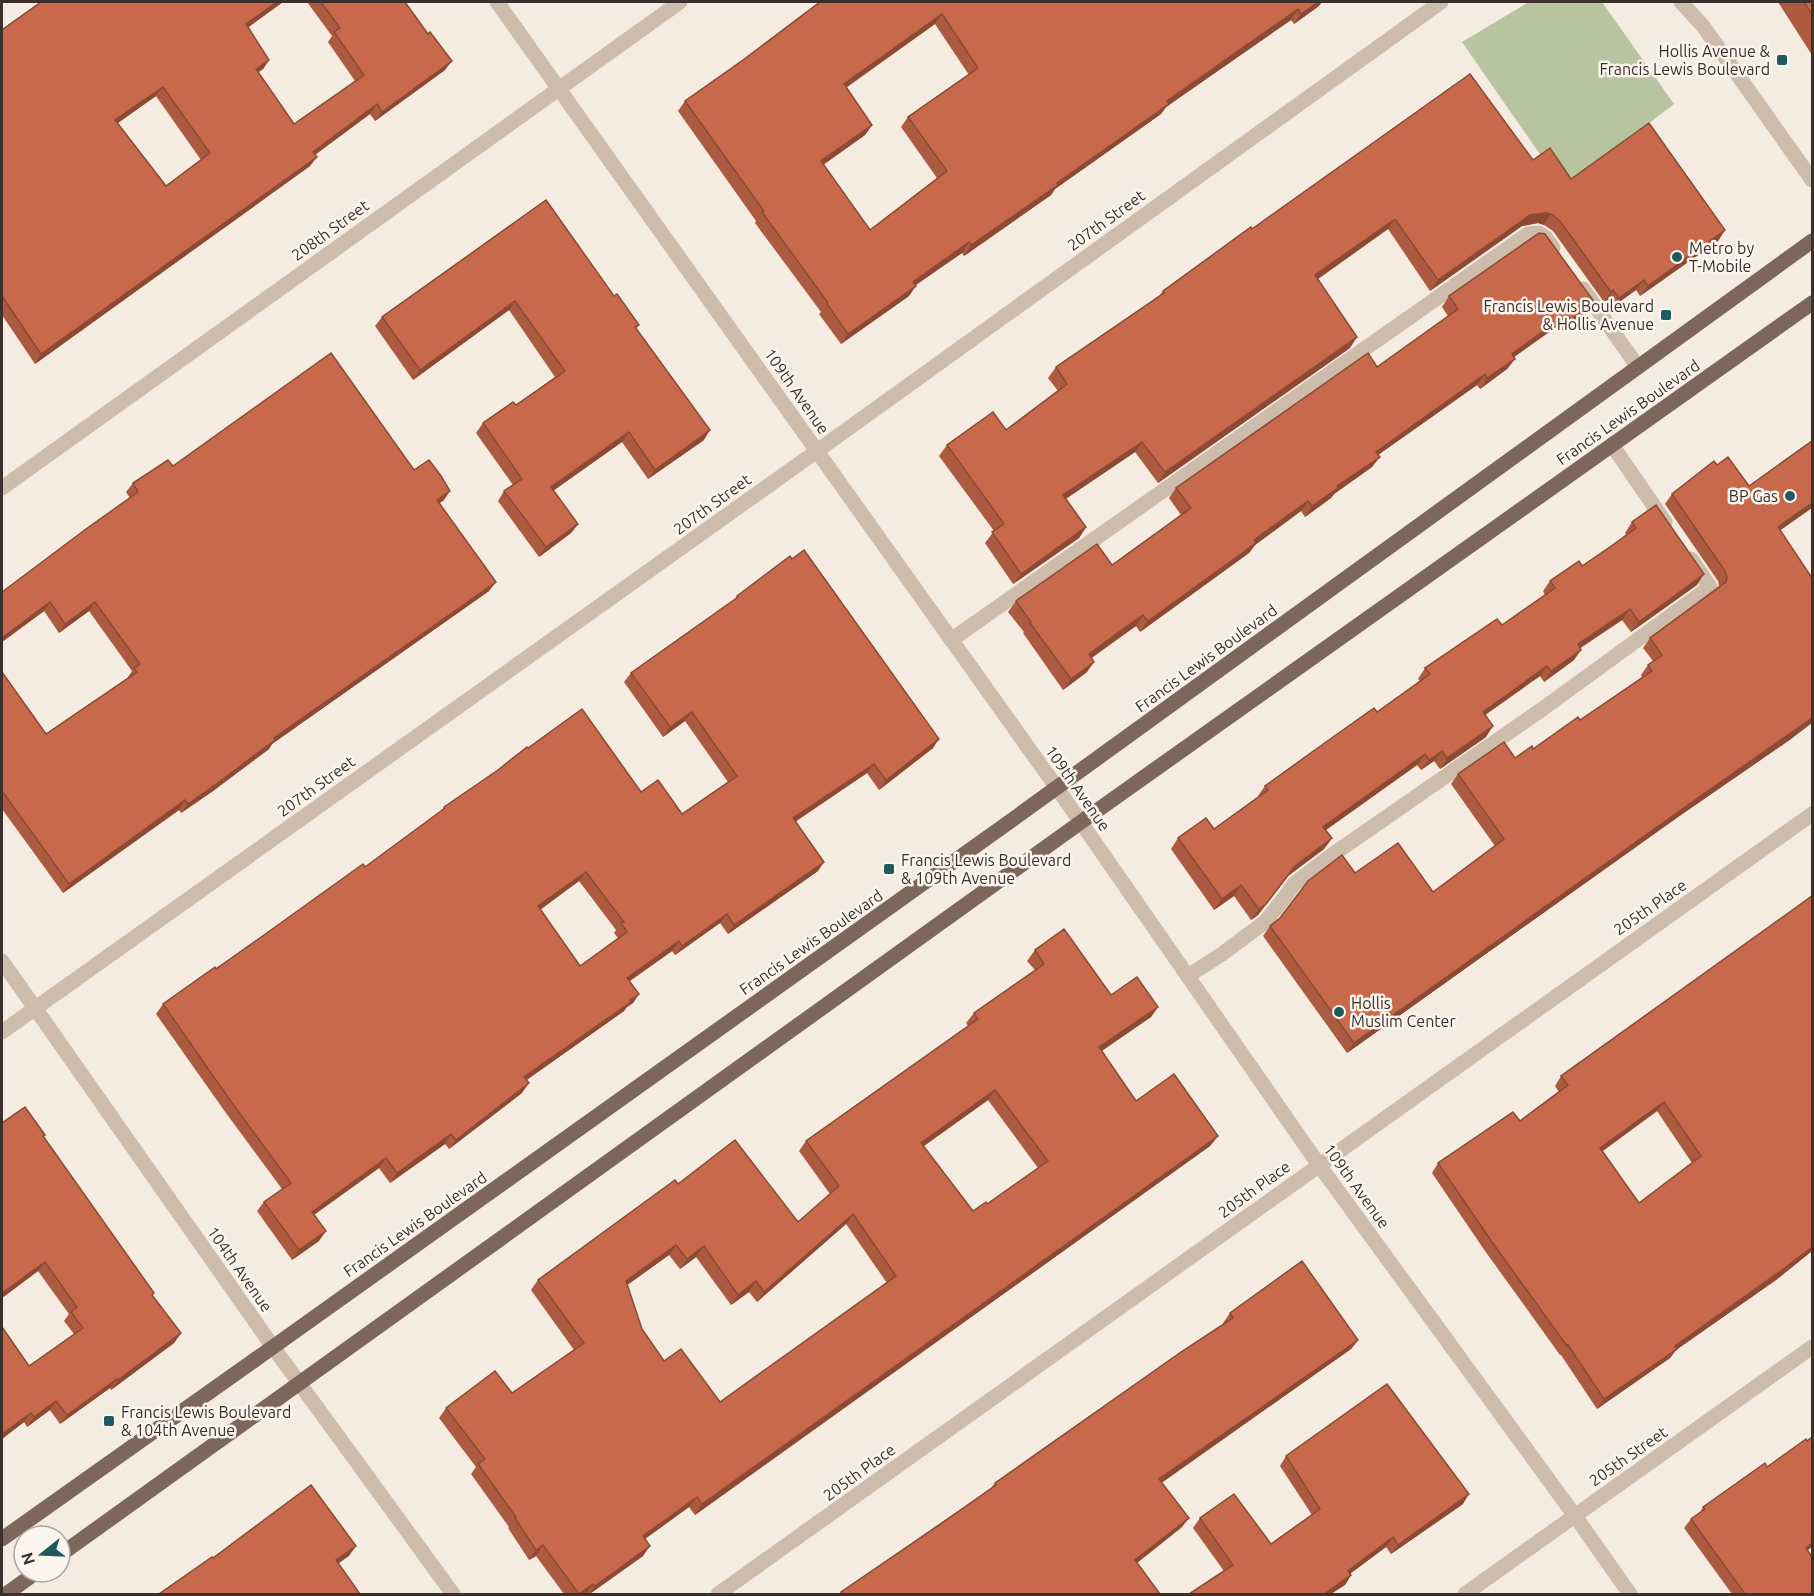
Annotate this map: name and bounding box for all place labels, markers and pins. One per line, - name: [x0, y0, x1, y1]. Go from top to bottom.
- place label: Hollis Avenue & Francis Lewis Boulevard: [1600, 42, 1771, 78]
- marker: Hollis Avenue & Francis Lewis Boulevard: [1775, 53, 1789, 67]
- place label: Metro by T-Mobile: [1689, 239, 1754, 275]
- marker: Metro by T-Mobile: [1670, 250, 1684, 264]
- place label: Francis Lewis Boulevard & Hollis Avenue: [1484, 297, 1654, 333]
- marker: Francis Lewis Boulevard & Hollis Avenue: [1659, 308, 1673, 322]
- place label: BP Gas: [1729, 487, 1778, 505]
- marker: BP Gas: [1783, 489, 1797, 503]
- place label: Francis Lewis Boulevard & 109th Avenue: [901, 851, 1071, 887]
- marker: Francis Lewis Boulevard & 109th Avenue: [882, 862, 896, 876]
- place label: Hollis Muslim Center: [1351, 994, 1455, 1030]
- marker: Hollis Muslim Center: [1332, 1005, 1346, 1019]
- place label: Francis Lewis Boulevard & 104th Avenue: [121, 1403, 291, 1439]
- marker: Francis Lewis Boulevard & 104th Avenue: [102, 1414, 116, 1428]

